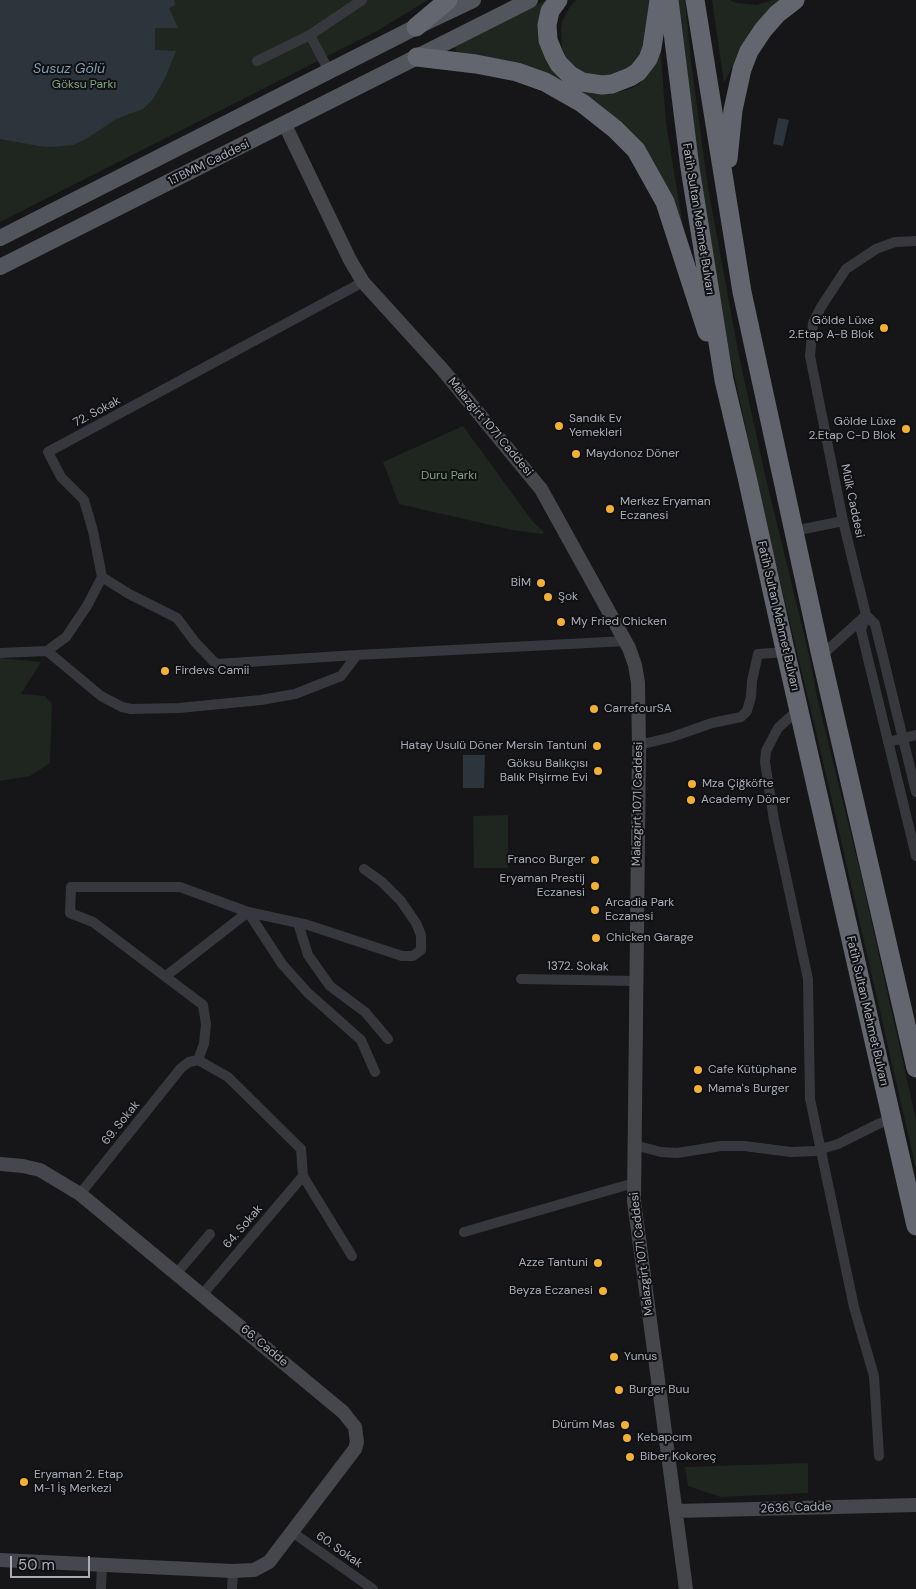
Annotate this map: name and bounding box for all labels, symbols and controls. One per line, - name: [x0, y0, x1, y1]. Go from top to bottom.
- water label: Susuz Gölü: [33, 61, 105, 77]
- park label: Göksu Parkı: [52, 78, 116, 92]
- street label: 1.TBMM Caddesi: [166, 137, 252, 189]
- street label: Fatih Sultan Mehmet Bulvarı: [679, 142, 717, 296]
- place label: Gölde Lüxe 2.Etap A-B Blok: [788, 314, 874, 342]
- marker: Gölde Lüxe 2.Etap A-B Blok: [878, 322, 890, 334]
- street label: Malazgirt 1071 Caddesi: [445, 375, 535, 479]
- street label: 72. Sokak: [71, 394, 123, 430]
- place label: Sandık Ev Yemekleri: [569, 412, 622, 440]
- place label: Gölde Lüxe 2.Etap C-D Blok: [808, 415, 896, 443]
- marker: Sandık Ev Yemekleri: [553, 420, 565, 432]
- marker: Gölde Lüxe 2.Etap C-D Blok: [900, 423, 912, 435]
- place label: Maydonoz Döner: [586, 447, 679, 461]
- marker: Maydonoz Döner: [570, 448, 582, 460]
- street label: Mülk Caddesi: [837, 463, 867, 539]
- park label: Duru Parkı: [421, 469, 477, 483]
- place label: Merkez Eryaman Eczanesi: [620, 495, 711, 523]
- marker: Merkez Eryaman Eczanesi: [604, 503, 616, 515]
- street label: Fatih Sultan Mehmet Bulvarı: [754, 540, 802, 692]
- place label: BİM: [511, 576, 531, 590]
- marker: BİM: [535, 577, 547, 589]
- place label: Şok: [558, 590, 578, 604]
- marker: Şok: [542, 591, 554, 603]
- place label: My Fried Chicken: [571, 615, 667, 629]
- marker: My Fried Chicken: [555, 616, 567, 628]
- place label: Firdevs Camii: [175, 664, 249, 678]
- marker: Firdevs Camii: [159, 665, 171, 677]
- place label: CarrefourSA: [604, 702, 672, 716]
- marker: CarrefourSA: [588, 703, 600, 715]
- place label: Hatay Usulü Döner Mersin Tantuni: [400, 739, 587, 753]
- marker: Hatay Usulü Döner Mersin Tantuni: [591, 740, 603, 752]
- street label: Malazgirt 1071 Caddesi: [630, 742, 646, 866]
- place label: Göksu Balıkçısı Balık Pişirme Evi: [500, 757, 588, 785]
- marker: Göksu Balıkçısı Balık Pişirme Evi: [592, 765, 604, 777]
- place label: Mza Çiğköfte: [702, 777, 774, 791]
- marker: Mza Çiğköfte: [686, 778, 698, 790]
- place label: Academy Döner: [701, 793, 790, 807]
- marker: Academy Döner: [685, 794, 697, 806]
- place label: Franco Burger: [507, 853, 585, 867]
- marker: Franco Burger: [589, 854, 601, 866]
- place label: Eryaman Prestij Eczanesi: [499, 872, 585, 900]
- marker: Eryaman Prestij Eczanesi: [589, 880, 601, 892]
- place label: Arcadia Park Eczanesi: [605, 896, 674, 924]
- marker: Arcadia Park Eczanesi: [589, 904, 601, 916]
- place label: Chicken Garage: [606, 931, 694, 945]
- marker: Chicken Garage: [590, 932, 602, 944]
- street label: Fatih Sultan Mehmet Bulvarı: [843, 935, 891, 1087]
- street label: 1372. Sokak: [547, 959, 609, 975]
- place label: Cafe Kütüphane: [708, 1063, 797, 1077]
- marker: Cafe Kütüphane: [692, 1064, 704, 1076]
- place label: Mama's Burger: [708, 1082, 789, 1096]
- marker: Mama's Burger: [692, 1083, 704, 1095]
- street label: 69. Sokak: [99, 1098, 143, 1148]
- street label: Malazgirt 1071 Caddesi: [627, 1191, 657, 1317]
- street label: 64. Sokak: [220, 1202, 266, 1252]
- place label: Azze Tantuni: [518, 1256, 588, 1270]
- marker: Azze Tantuni: [592, 1257, 604, 1269]
- place label: Beyza Eczanesi: [509, 1284, 593, 1298]
- marker: Beyza Eczanesi: [597, 1285, 609, 1297]
- street label: 66. Cadde: [237, 1322, 291, 1370]
- place label: Yunus: [624, 1350, 657, 1364]
- marker: Yunus: [608, 1351, 620, 1363]
- place label: Burger Buu: [629, 1383, 689, 1397]
- marker: Burger Buu: [613, 1384, 625, 1396]
- place label: Dürüm Mas: [552, 1418, 615, 1432]
- marker: Dürüm Mas: [619, 1419, 631, 1431]
- place label: Kebapcım: [637, 1431, 692, 1445]
- marker: Kebapcım: [621, 1432, 633, 1444]
- place label: Biber Kokoreç: [640, 1450, 716, 1464]
- marker: Biber Kokoreç: [624, 1451, 636, 1463]
- place label: Eryaman 2. Etap M-1 İş Merkezi: [34, 1468, 123, 1496]
- marker: Eryaman 2. Etap M-1 İş Merkezi: [18, 1476, 30, 1488]
- street label: 2636. Cadde: [760, 1500, 832, 1516]
- street label: 60. Sokak: [313, 1529, 365, 1571]
- scale bar: [12, 1546, 92, 1578]
- text: 50 m: [18, 1555, 55, 1575]

